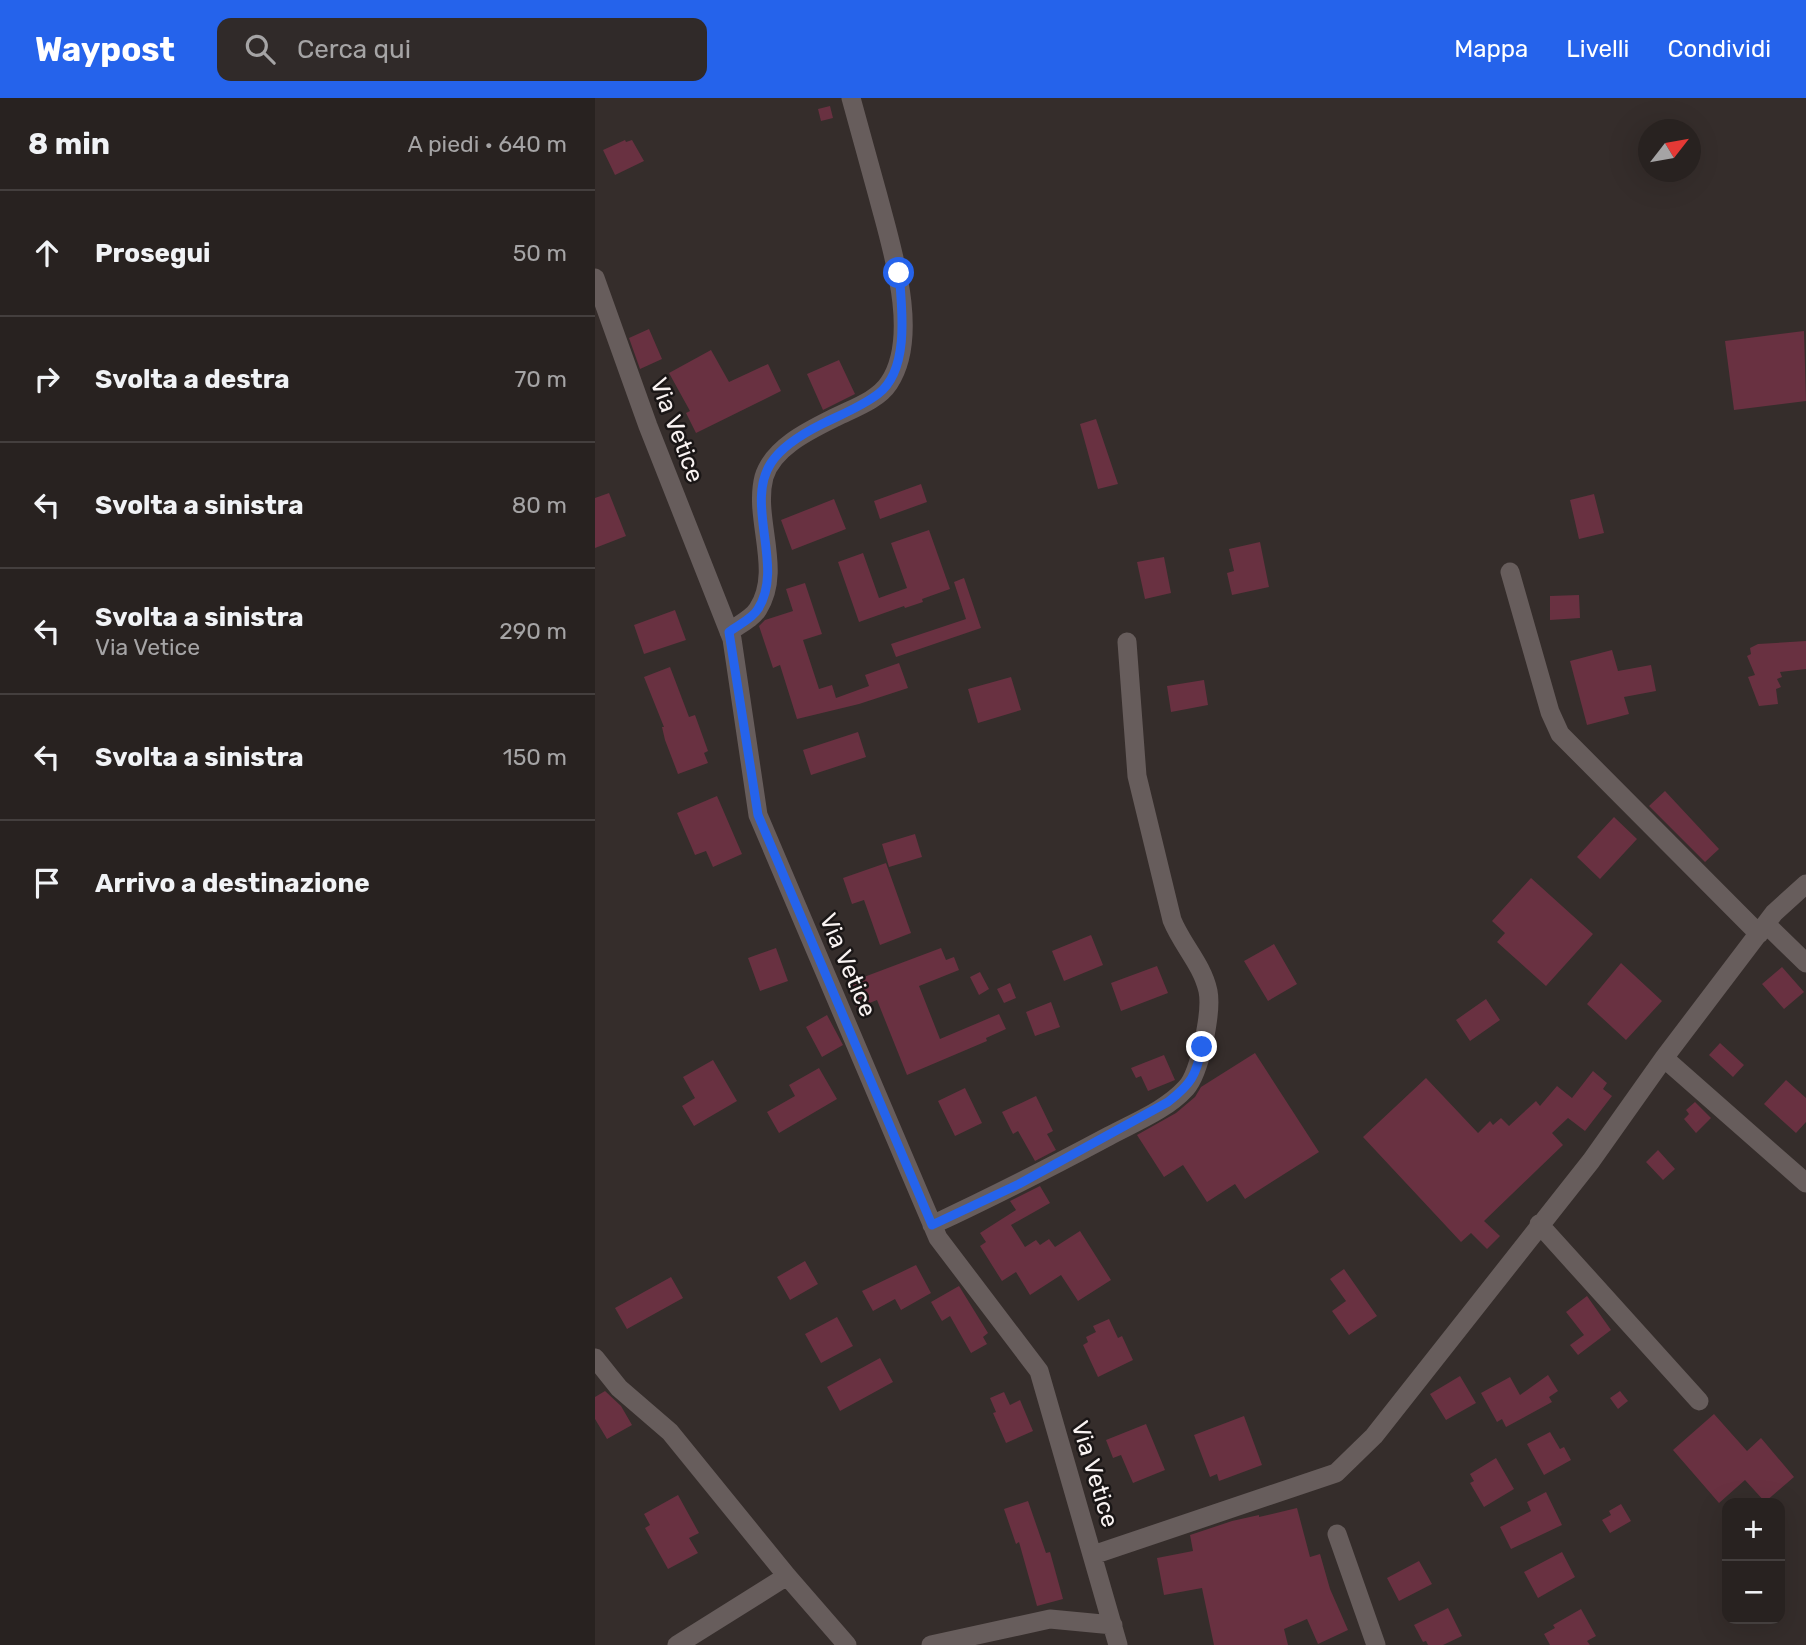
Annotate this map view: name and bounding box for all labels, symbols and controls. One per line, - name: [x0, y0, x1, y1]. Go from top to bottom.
- search box: [217, 18, 707, 81]
- text: Waypost: [35, 30, 175, 69]
- icon: search: [241, 30, 279, 68]
- text: Cerca qui: [297, 34, 411, 65]
- text: Mappa: [1454, 35, 1528, 63]
- text: Livelli: [1566, 35, 1629, 63]
- text: Condividi: [1667, 35, 1771, 63]
- north arrow: [1638, 119, 1701, 182]
- text: 8 min: [28, 126, 110, 162]
- text: A piedi · 640 m: [407, 130, 567, 158]
- icon: ahead: [28, 234, 66, 272]
- text: Prosegui: [95, 238, 211, 269]
- text: 50 m: [513, 239, 567, 267]
- route start: [883, 257, 914, 288]
- icon: right: [28, 360, 66, 398]
- text: Svolta a destra: [95, 364, 290, 395]
- text: 70 m: [515, 365, 567, 393]
- street label: Via Vetice: [644, 374, 710, 486]
- icon: left: [28, 486, 66, 524]
- text: Svolta a sinistra: [95, 490, 304, 521]
- text: 80 m: [512, 491, 567, 519]
- text: Svolta a sinistra: [95, 602, 304, 633]
- icon: left: [28, 612, 66, 650]
- text: 290 m: [499, 617, 567, 645]
- text: Via Vetice: [95, 633, 200, 661]
- icon: left: [28, 738, 66, 776]
- text: Svolta a sinistra: [95, 742, 304, 773]
- text: 150 m: [503, 743, 567, 771]
- icon: arrive: [28, 864, 66, 902]
- text: Arrivo a destinazione: [95, 868, 370, 899]
- street label: Via Vetice: [814, 909, 882, 1021]
- route end: [1186, 1031, 1217, 1062]
- street label: Via Vetice: [1066, 1417, 1124, 1531]
- map controls: [1722, 1498, 1785, 1624]
- button: +: [1722, 1498, 1785, 1561]
- button: −: [1722, 1561, 1785, 1624]

